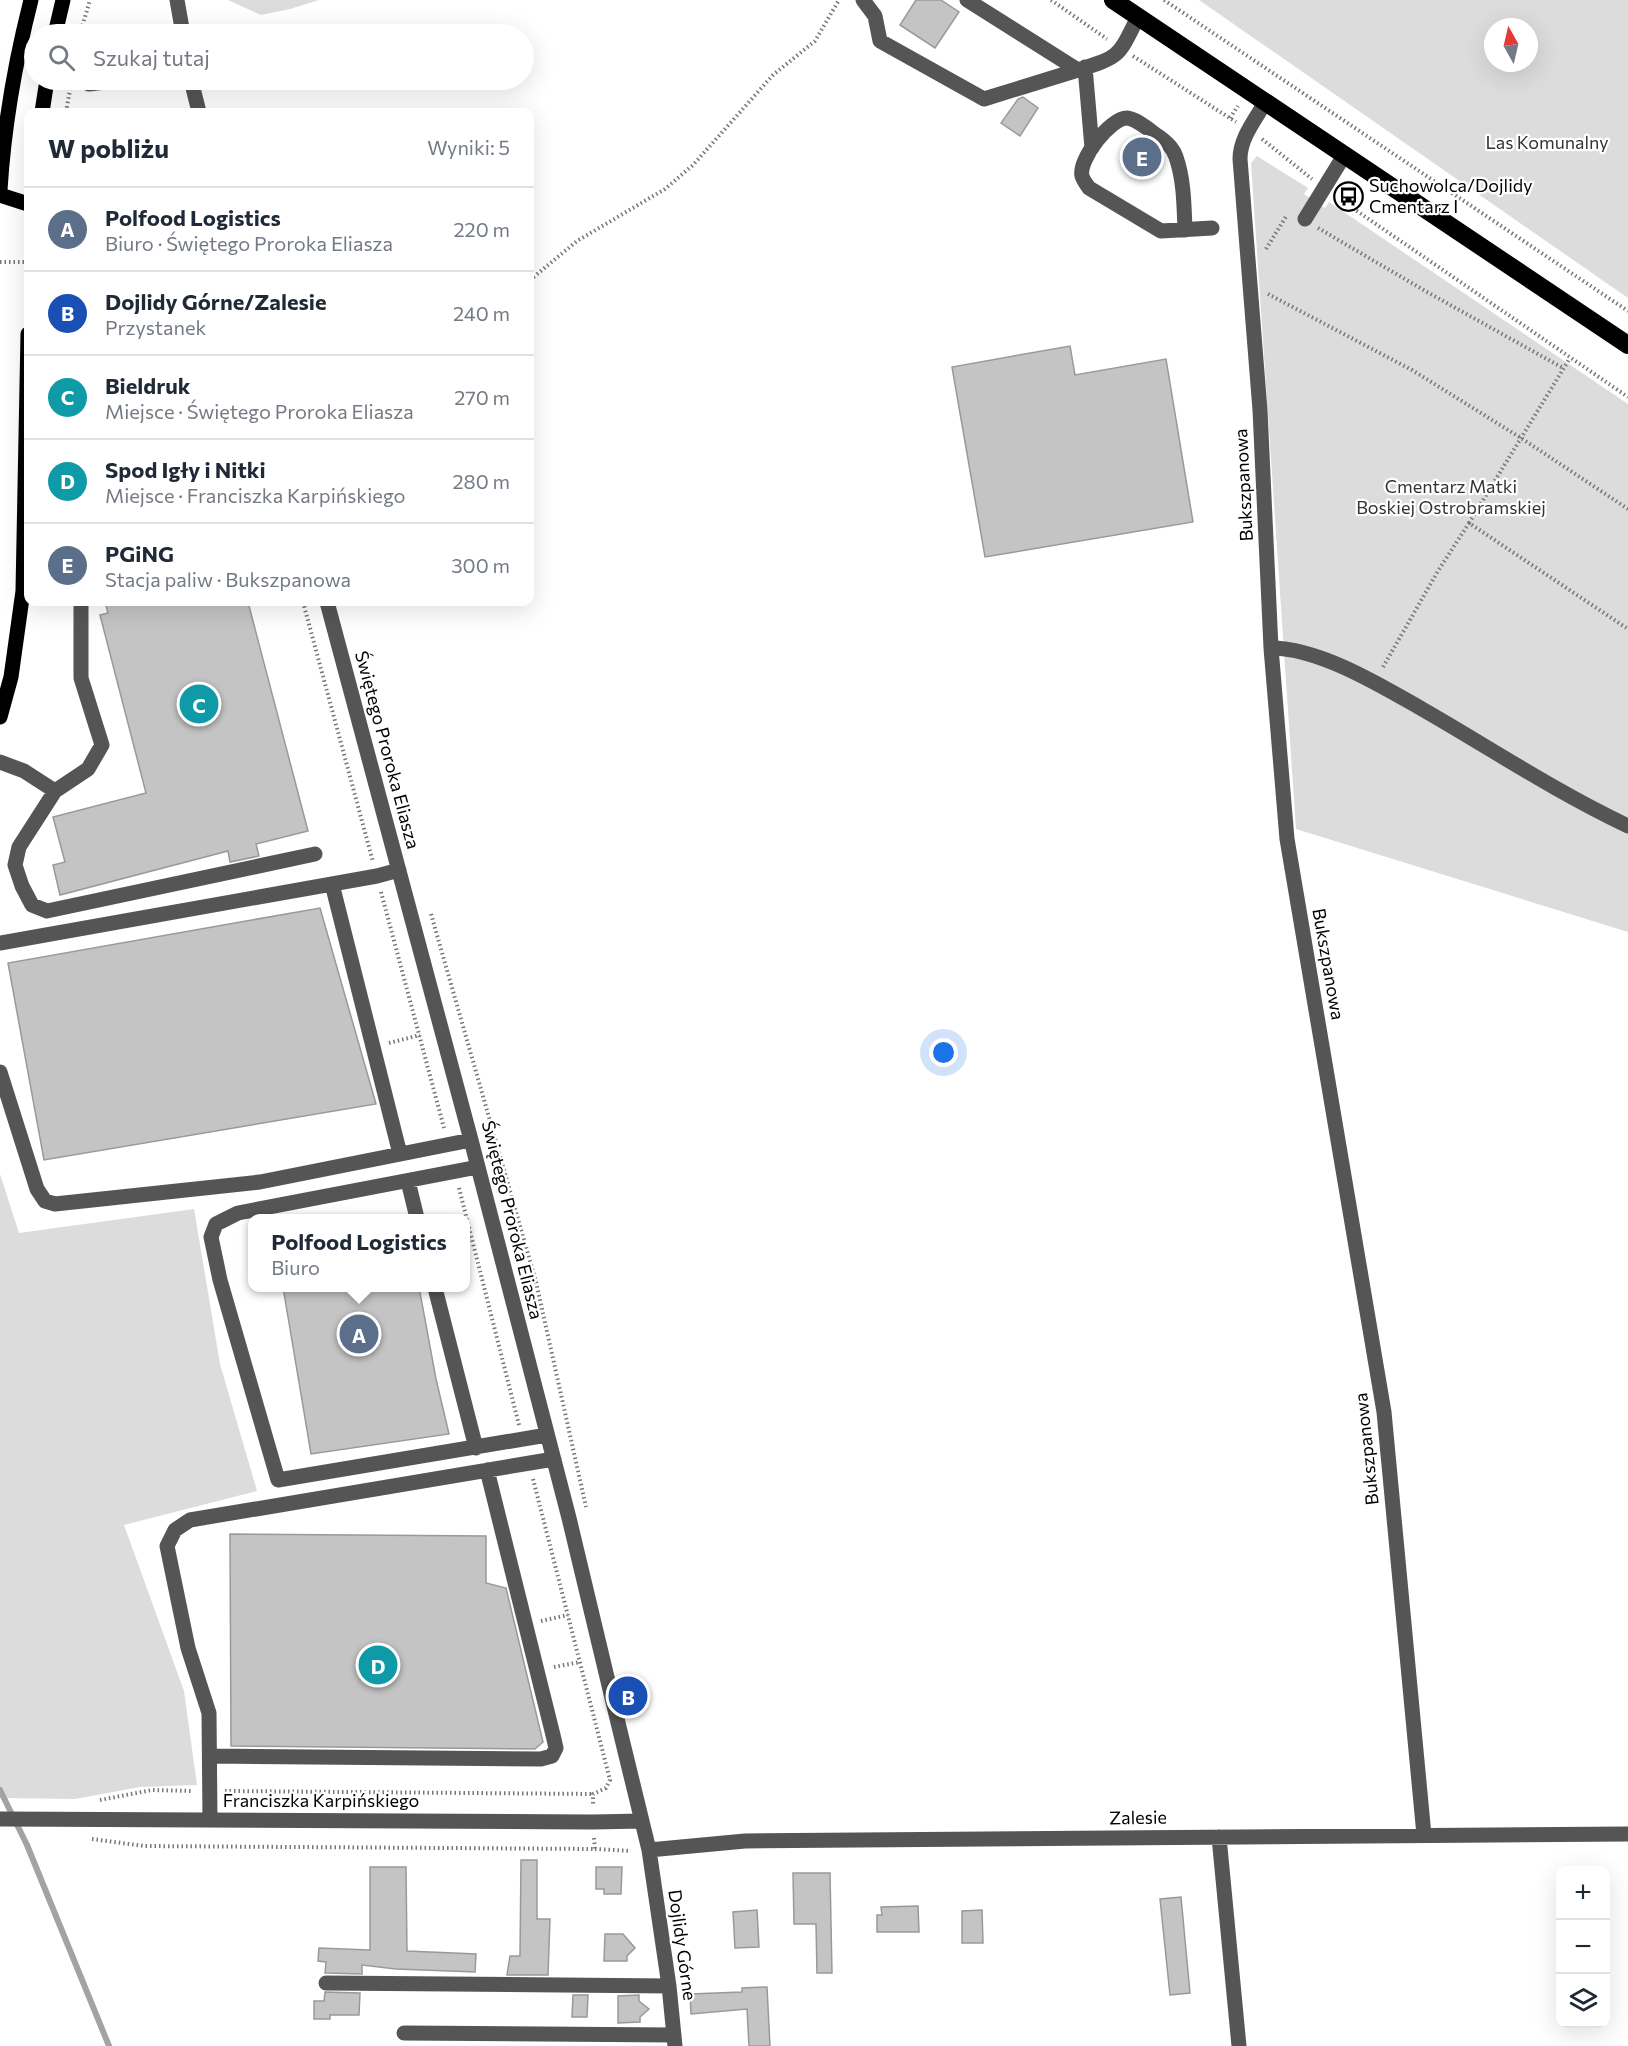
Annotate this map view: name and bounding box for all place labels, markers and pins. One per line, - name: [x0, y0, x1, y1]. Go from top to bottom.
- pin: E: [1122, 134, 1162, 180]
- place label: Suchowolca/Dojlidy Cmentarz I: [1369, 174, 1533, 217]
- bus stop icon: Suchowolca/Dojlidy Cmentarz I: [1332, 180, 1364, 212]
- pin: C: [180, 682, 218, 726]
- pin: A: [340, 1312, 378, 1356]
- pin: D: [358, 1642, 398, 1688]
- pin: B: [608, 1674, 648, 1718]

